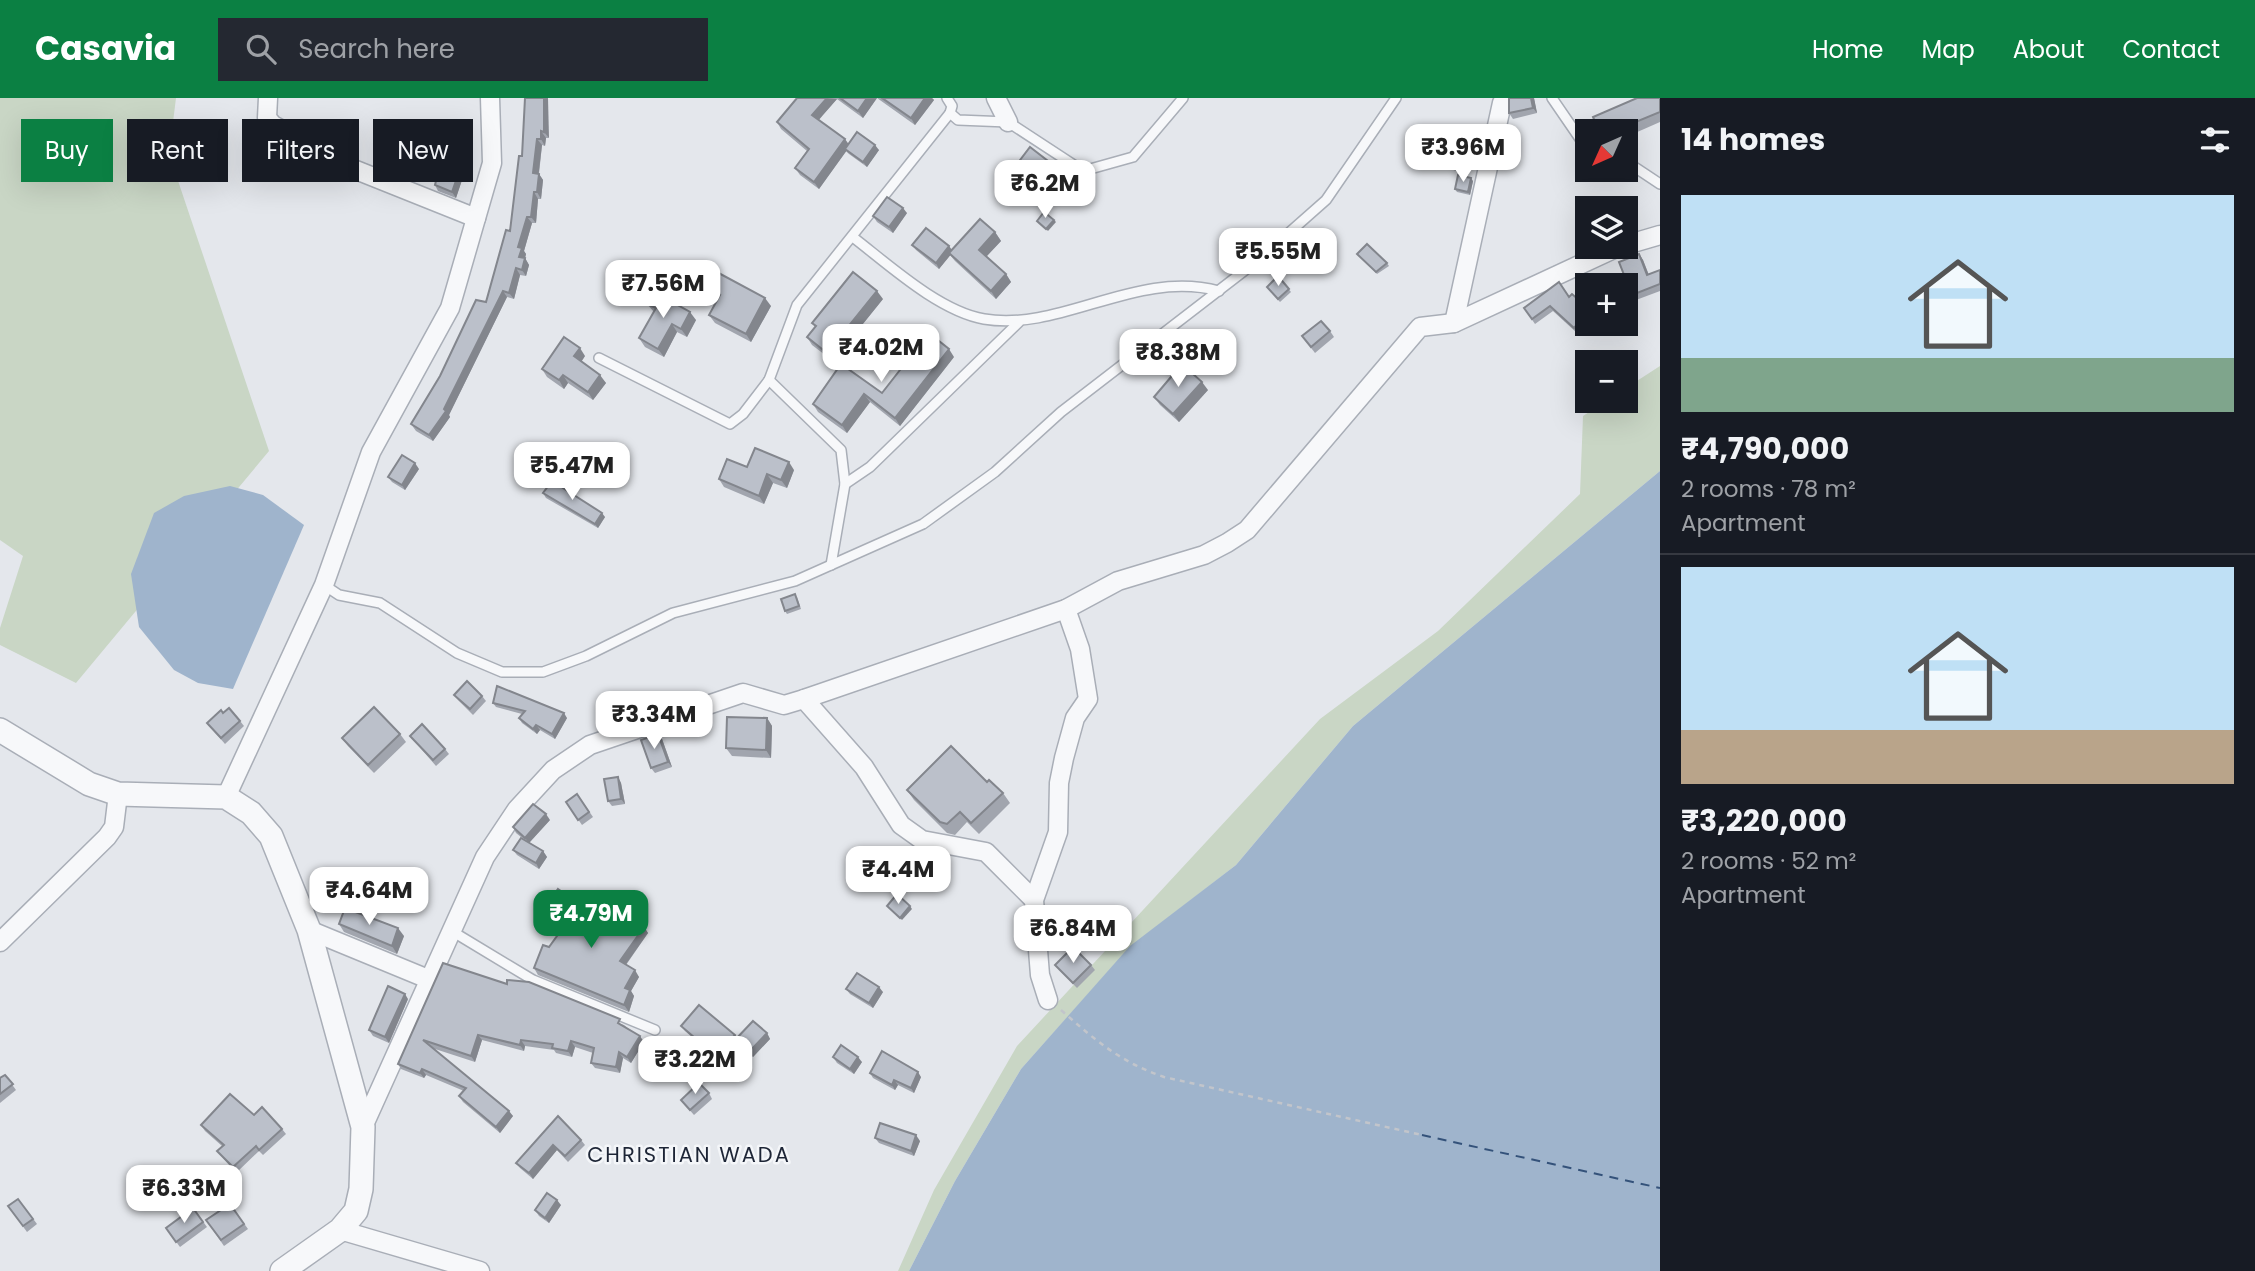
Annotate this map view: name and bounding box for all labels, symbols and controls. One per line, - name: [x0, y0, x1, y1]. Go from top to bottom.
- search box: [218, 18, 708, 81]
- text: Casavia: [35, 25, 176, 72]
- icon: search: [242, 30, 280, 68]
- text: Search here: [298, 31, 455, 67]
- text: Home: [1812, 33, 1884, 66]
- text: Map: [1922, 33, 1975, 66]
- text: About: [2013, 33, 2084, 66]
- text: Contact: [2122, 33, 2220, 66]
- text: 14 homes: [1681, 118, 1825, 161]
- chip: Buy: [21, 119, 113, 182]
- chip: Rent: [127, 119, 228, 182]
- chip: Filters: [242, 119, 359, 182]
- chip: New: [373, 119, 473, 182]
- north arrow: [1575, 119, 1638, 182]
- map controls: [1575, 119, 1638, 413]
- icon: filters: [2196, 121, 2234, 159]
- pin: ₹3.96M: [1406, 125, 1520, 184]
- text: ₹3.96M: [1421, 131, 1505, 163]
- pin: ₹6.2M: [996, 160, 1094, 220]
- text: ₹6.2M: [1010, 167, 1080, 199]
- button: layers: [1575, 196, 1638, 259]
- pin: ₹5.55M: [1221, 228, 1335, 288]
- text: ₹5.55M: [1235, 235, 1321, 267]
- icon: home: [1895, 241, 2021, 367]
- pin: ₹7.56M: [606, 260, 720, 320]
- text: ₹7.56M: [621, 267, 705, 299]
- button: +: [1575, 273, 1638, 336]
- pin: ₹4.02M: [824, 324, 938, 384]
- pin: ₹8.38M: [1121, 330, 1235, 389]
- text: ₹4.02M: [838, 331, 924, 363]
- text: ₹8.38M: [1135, 336, 1221, 368]
- button: −: [1575, 350, 1638, 413]
- text: ₹4,790,000: [1681, 427, 1849, 470]
- pin: ₹5.47M: [515, 442, 629, 502]
- text: ₹5.47M: [530, 449, 614, 481]
- text: 2 rooms · 78 m²: [1681, 473, 1856, 505]
- text: Apartment: [1681, 507, 1806, 539]
- icon: home: [1895, 613, 2021, 739]
- pin: ₹3.34M: [597, 692, 711, 751]
- text: ₹3.34M: [612, 698, 696, 730]
- text: ₹3,220,000: [1681, 799, 1847, 842]
- text: 2 rooms · 52 m²: [1681, 845, 1856, 877]
- pin: ₹4.4M: [849, 846, 947, 906]
- text: ₹4.4M: [862, 853, 934, 885]
- pin: ₹4.64M: [312, 868, 426, 927]
- text: ₹4.64M: [325, 874, 413, 906]
- text: Apartment: [1681, 879, 1806, 911]
- pin: ₹4.79M: [534, 890, 648, 950]
- text: ₹4.79M: [549, 897, 633, 929]
- pin: ₹6.84M: [1016, 906, 1130, 965]
- text: ₹6.84M: [1030, 912, 1116, 944]
- pin: ₹3.22M: [638, 1037, 752, 1096]
- text: ₹3.22M: [654, 1043, 736, 1075]
- district label: CHRISTIAN WADA: [587, 1140, 791, 1169]
- pin: ₹6.33M: [127, 1166, 241, 1225]
- text: ₹6.33M: [142, 1172, 226, 1204]

